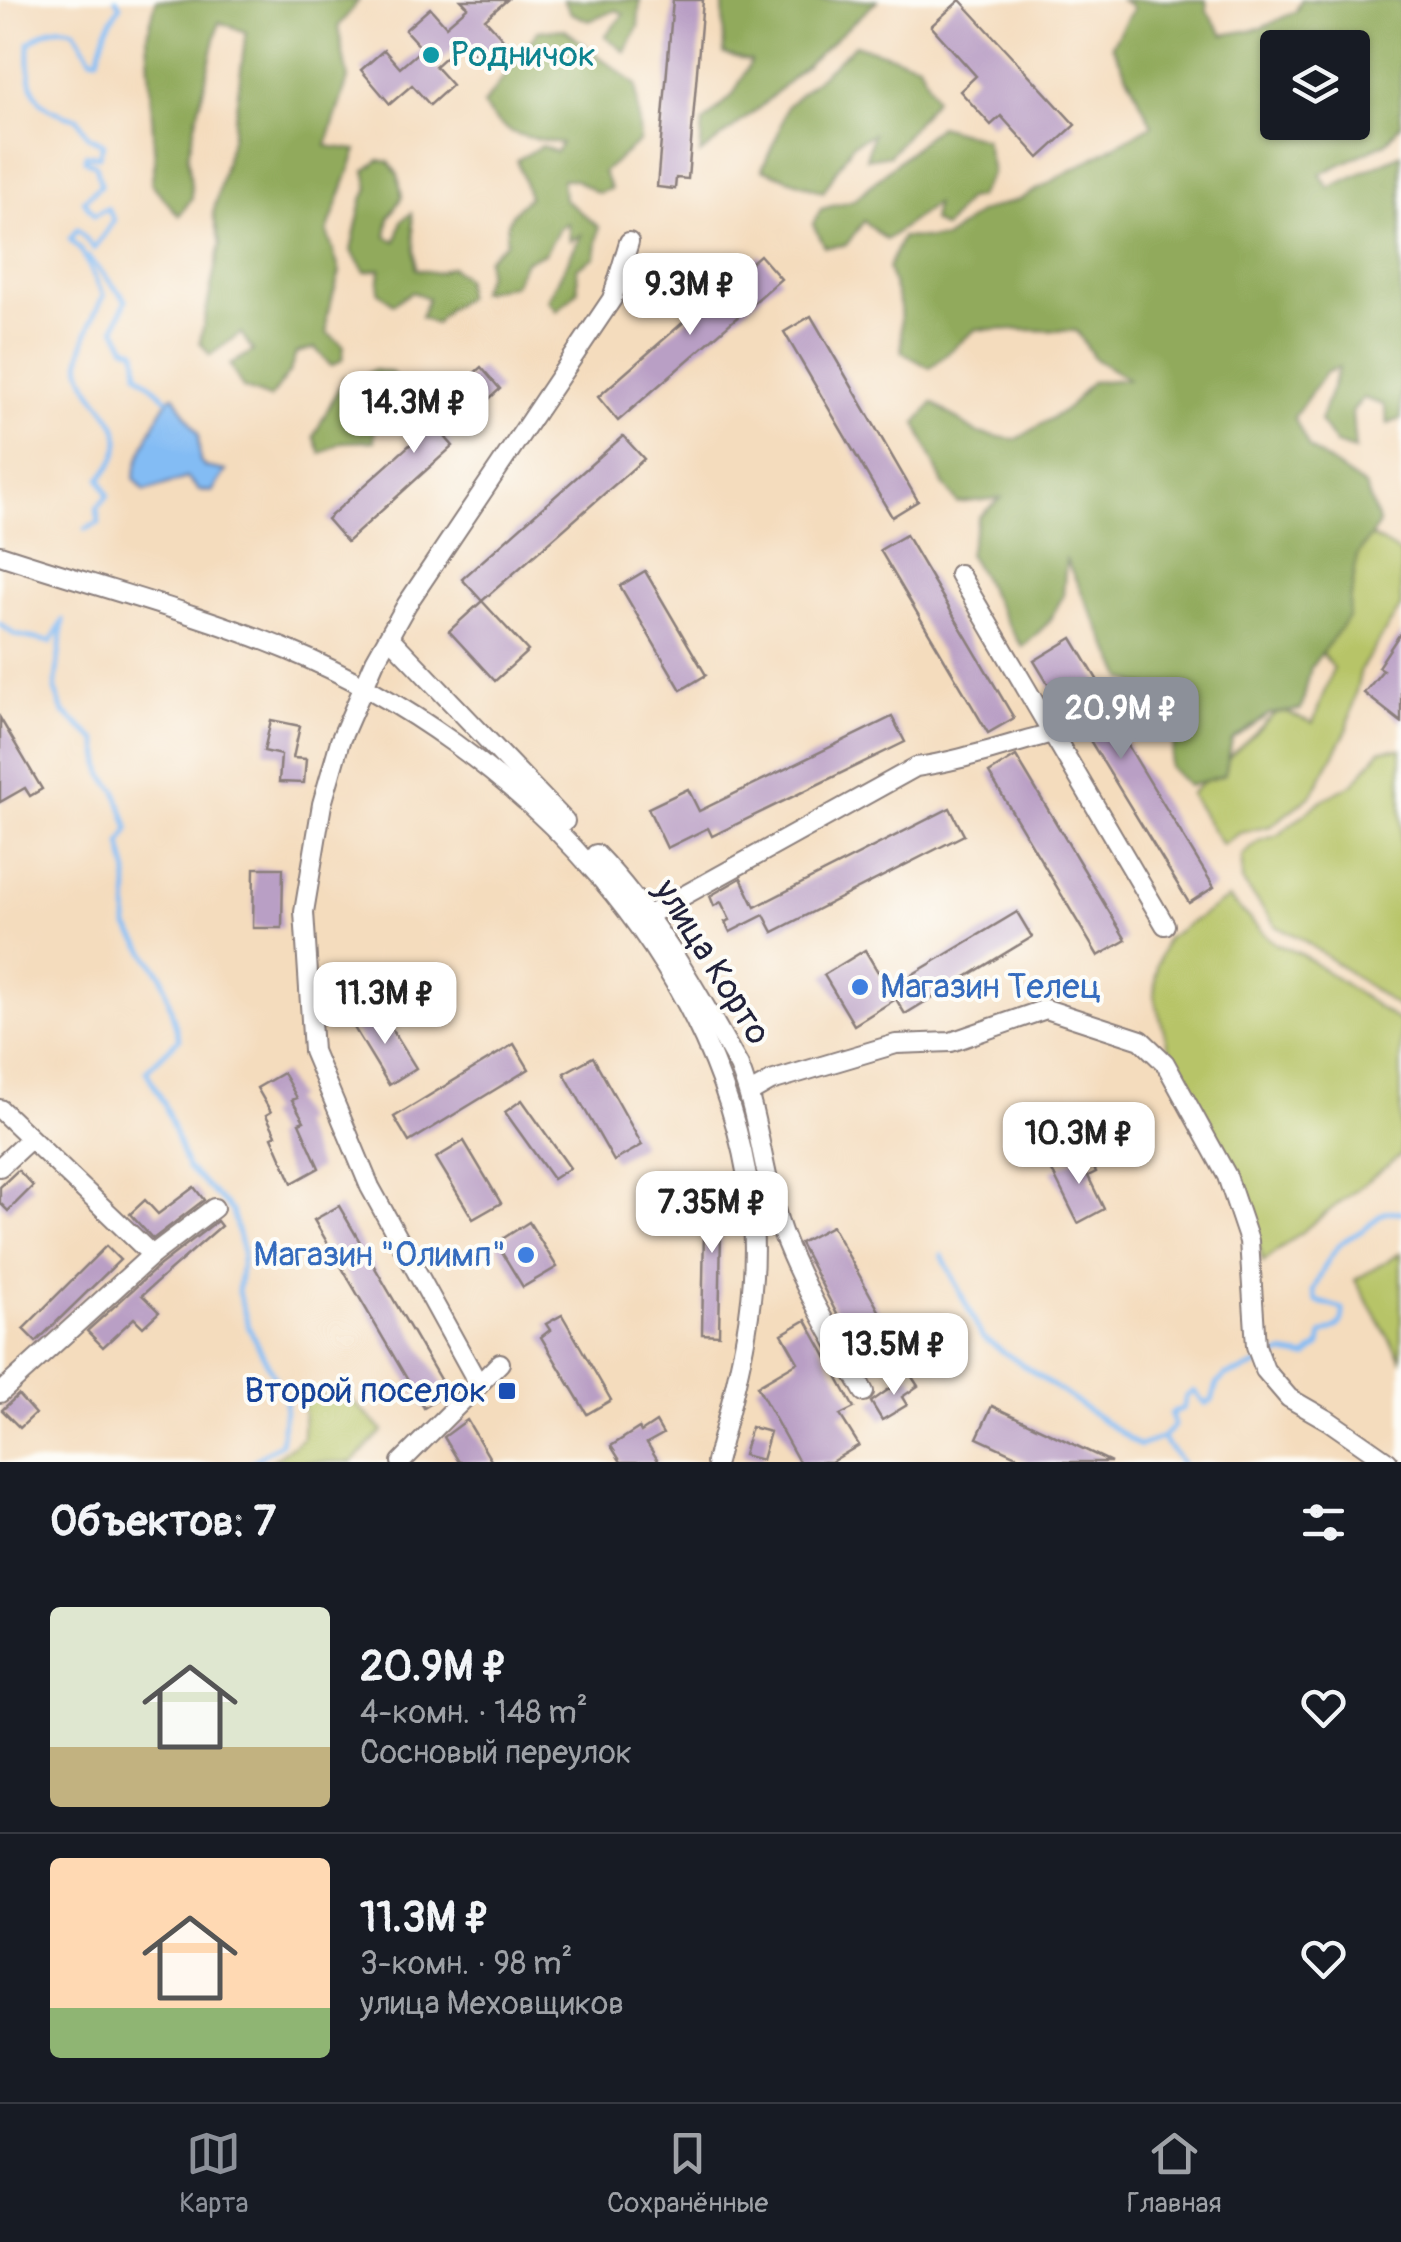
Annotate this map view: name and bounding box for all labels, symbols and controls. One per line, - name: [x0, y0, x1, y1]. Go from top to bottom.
- map controls: [1260, 30, 1370, 140]
- button: layers: [1260, 30, 1370, 140]
- place label: Родничок: [451, 33, 596, 77]
- marker: Родничок: [420, 44, 442, 66]
- pin: 9.3M ₽: [609, 253, 771, 338]
- text: 9.3M ₽: [645, 265, 735, 305]
- pin: 14.3M ₽: [322, 371, 506, 456]
- text: 14.3M ₽: [361, 383, 467, 423]
- pin: 20.9M ₽: [1029, 677, 1213, 762]
- text: 20.9M ₽: [1065, 689, 1177, 729]
- street label: улица Корто: [643, 870, 780, 1053]
- pin: 11.3M ₽: [293, 962, 477, 1047]
- place label: Магазин Телец: [880, 965, 1101, 1009]
- text: 11.3M ₽: [335, 974, 435, 1014]
- marker: Магазин Телец: [849, 976, 871, 998]
- pin: 10.3M ₽: [987, 1102, 1171, 1187]
- text: 10.3M ₽: [1025, 1114, 1133, 1154]
- pin: 7.35M ₽: [620, 1171, 804, 1256]
- text: 7.35M ₽: [658, 1183, 766, 1223]
- place label: Магазин "Олимп": [253, 1233, 506, 1277]
- marker: Магазин "Олимп": [515, 1244, 537, 1266]
- pin: 13.5M ₽: [802, 1313, 986, 1398]
- text: 13.5M ₽: [842, 1325, 946, 1365]
- place label: Второй поселок: [244, 1369, 487, 1413]
- marker: Второй поселок: [496, 1380, 518, 1402]
- icon: filters: [1296, 1495, 1351, 1550]
- text: Объектов: 7: [50, 1496, 276, 1548]
- text: 20.9M ₽: [360, 1641, 508, 1693]
- icon: home: [130, 1647, 250, 1767]
- icon: heart: [1296, 1680, 1351, 1735]
- text: 4-комн. · 148 m²: [360, 1693, 588, 1733]
- text: Сосновый переулок: [360, 1733, 632, 1773]
- text: 11.3M ₽: [360, 1892, 490, 1944]
- icon: home: [130, 1898, 250, 2018]
- icon: heart: [1296, 1931, 1351, 1986]
- text: 3-комн. · 98 m²: [360, 1944, 572, 1984]
- text: улица Меховщиков: [360, 1984, 624, 2024]
- tab: Карта: [179, 2126, 249, 2221]
- tab: Сохранённые: [607, 2126, 768, 2221]
- tab: Главная: [1127, 2126, 1222, 2221]

